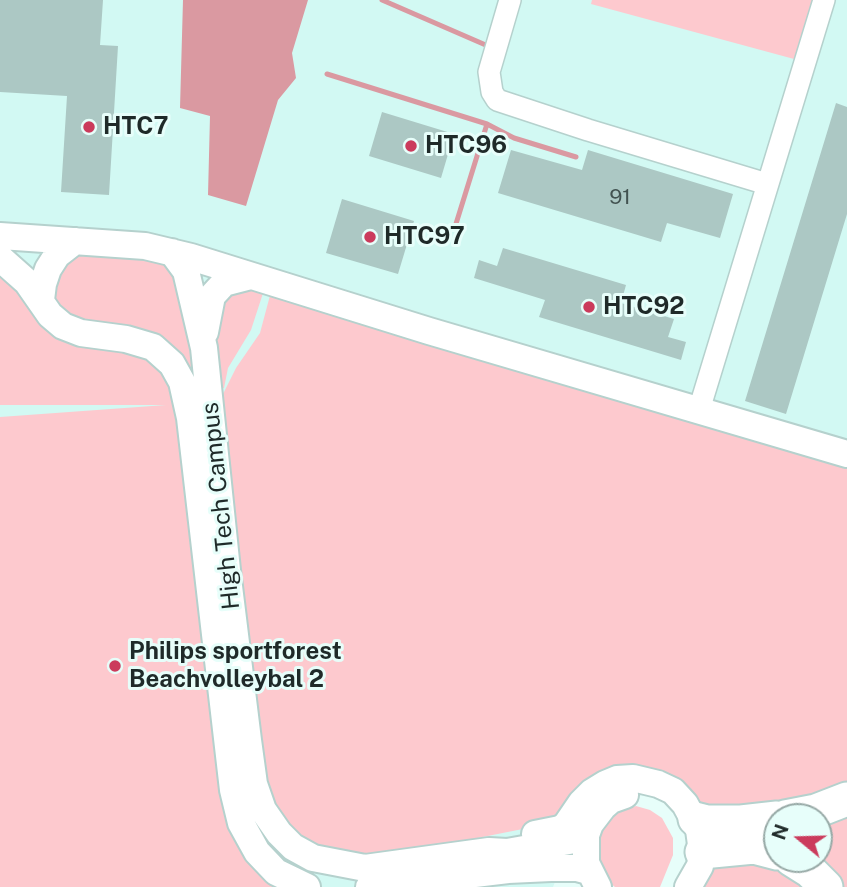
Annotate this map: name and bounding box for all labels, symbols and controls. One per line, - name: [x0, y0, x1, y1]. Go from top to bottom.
- place label: HTC7: [103, 113, 168, 141]
- marker: HTC7: [81, 119, 97, 135]
- place label: HTC96: [425, 132, 507, 160]
- marker: HTC96: [403, 138, 419, 154]
- house number: 91: [609, 185, 631, 211]
- place label: HTC97: [384, 223, 465, 251]
- marker: HTC97: [362, 229, 378, 245]
- place label: HTC92: [603, 293, 684, 321]
- marker: HTC92: [581, 299, 597, 315]
- street label: High Tech Campus: [196, 401, 246, 611]
- place label: Philips sportforest Beachvolleybal 2: [129, 638, 342, 694]
- marker: Philips sportforest Beachvolleybal 2: [107, 658, 123, 674]
- north arrow: [763, 803, 833, 873]
- text: N: [767, 821, 793, 842]

